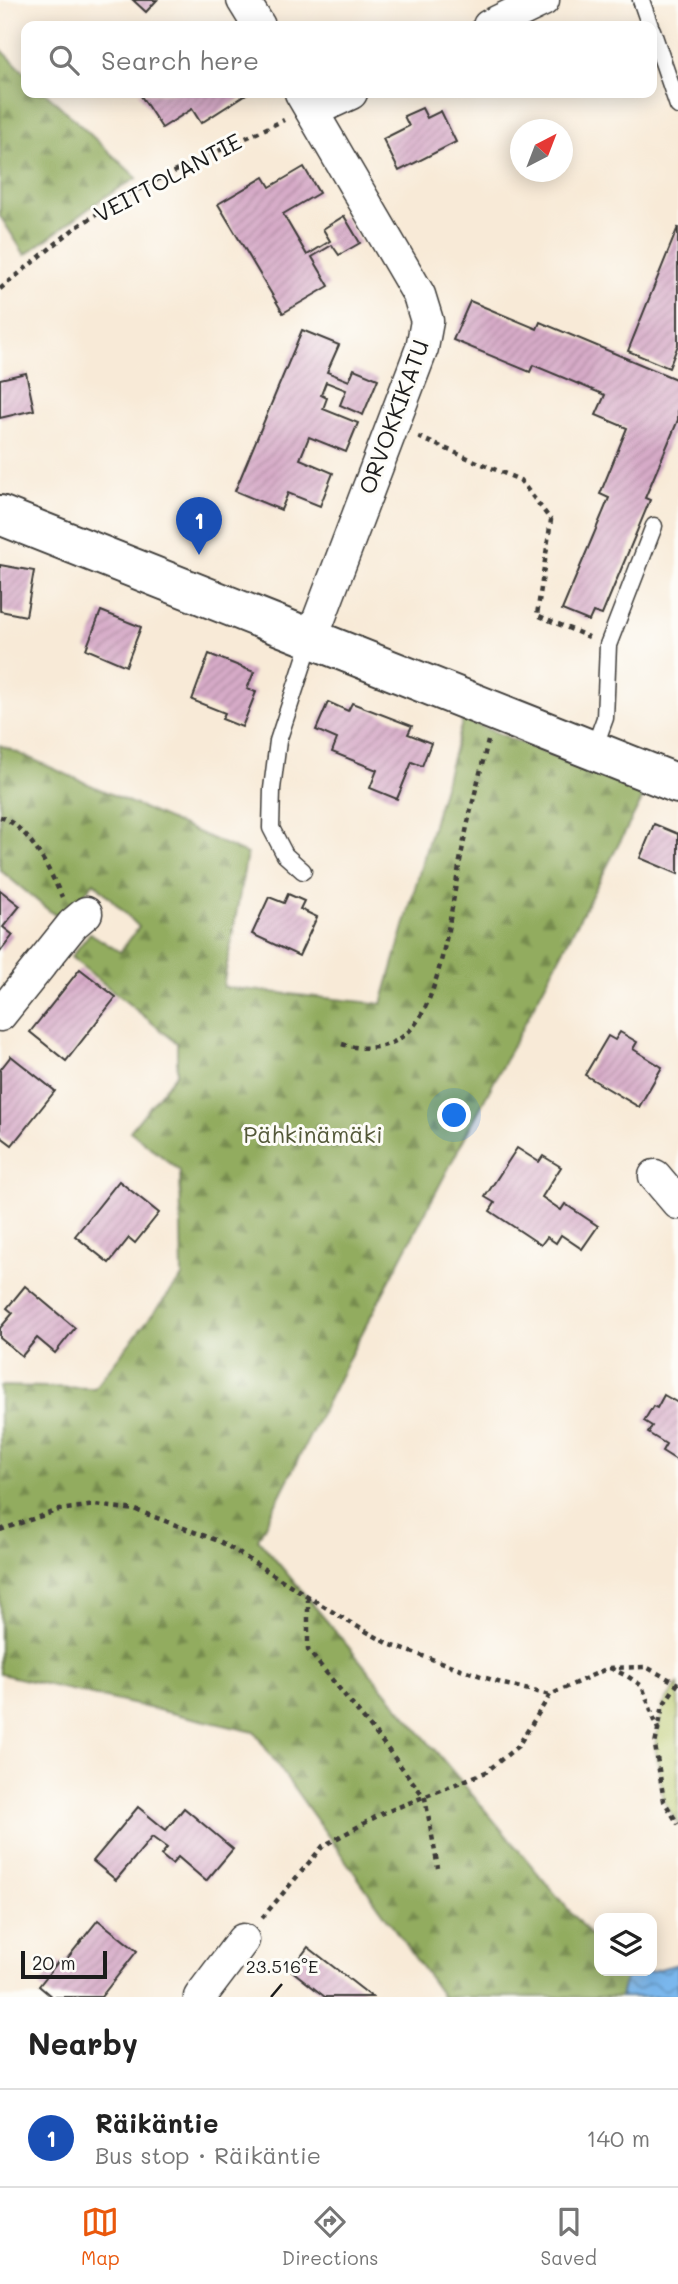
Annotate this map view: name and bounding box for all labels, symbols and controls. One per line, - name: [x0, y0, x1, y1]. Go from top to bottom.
- search box: [21, 21, 657, 98]
- icon: search: [45, 41, 83, 79]
- text: Search here: [101, 43, 259, 77]
- north arrow: [510, 119, 573, 182]
- street label: VEITTOLANTIE: [89, 126, 247, 229]
- street label: ORVOKKIKATU: [351, 335, 435, 498]
- pin: 1: [176, 497, 222, 555]
- your location: [437, 1098, 471, 1132]
- park label: Pähkinämäki: [243, 1119, 383, 1149]
- map controls: [594, 1913, 657, 1976]
- button: layers: [594, 1913, 657, 1976]
- scale bar: [21, 1948, 107, 1980]
- text: 20 m: [32, 1950, 76, 1975]
- text: 23.516°E: [246, 1954, 318, 1978]
- text: Nearby: [28, 2023, 138, 2063]
- text: Räikäntie: [95, 2106, 218, 2140]
- text: 1: [46, 2123, 56, 2153]
- text: 140 m: [586, 2123, 650, 2153]
- text: Bus stop · Räikäntie: [95, 2140, 321, 2170]
- tab: Map: [81, 2203, 120, 2270]
- tab: Directions: [282, 2203, 378, 2270]
- tab: Saved: [541, 2203, 597, 2270]

